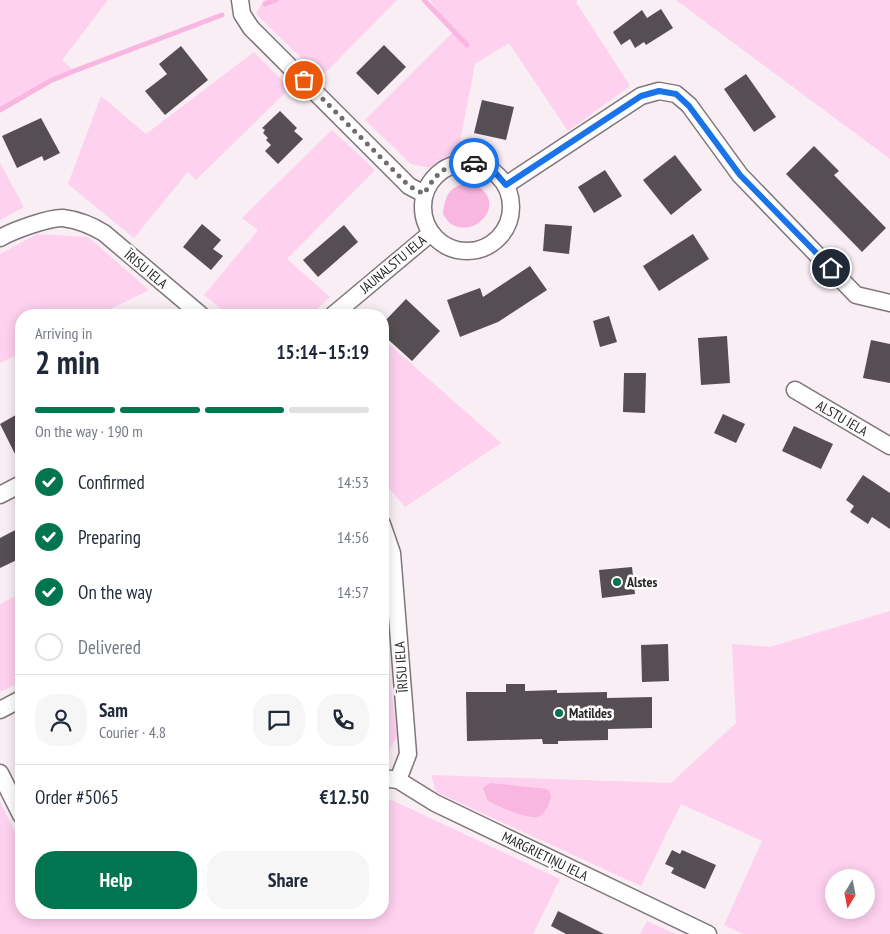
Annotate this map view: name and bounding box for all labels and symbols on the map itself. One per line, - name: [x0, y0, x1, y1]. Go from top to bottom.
- pin: [283, 59, 325, 101]
- courier: [449, 138, 499, 188]
- street label: JAUNALSTU IELA: [355, 231, 430, 298]
- street label: ĪRISU IELA: [120, 245, 172, 293]
- pin: [810, 247, 852, 289]
- street label: ALSTU IELA: [813, 396, 871, 440]
- place label: Alstes: [626, 573, 657, 591]
- marker: Alstes: [611, 576, 623, 588]
- street label: ĪRISU IELA: [390, 640, 412, 694]
- place label: Matildes: [569, 704, 612, 722]
- marker: Matildes: [553, 707, 565, 719]
- street label: MARGRIETIŅU IELA: [499, 827, 591, 885]
- north arrow: [825, 869, 875, 919]

